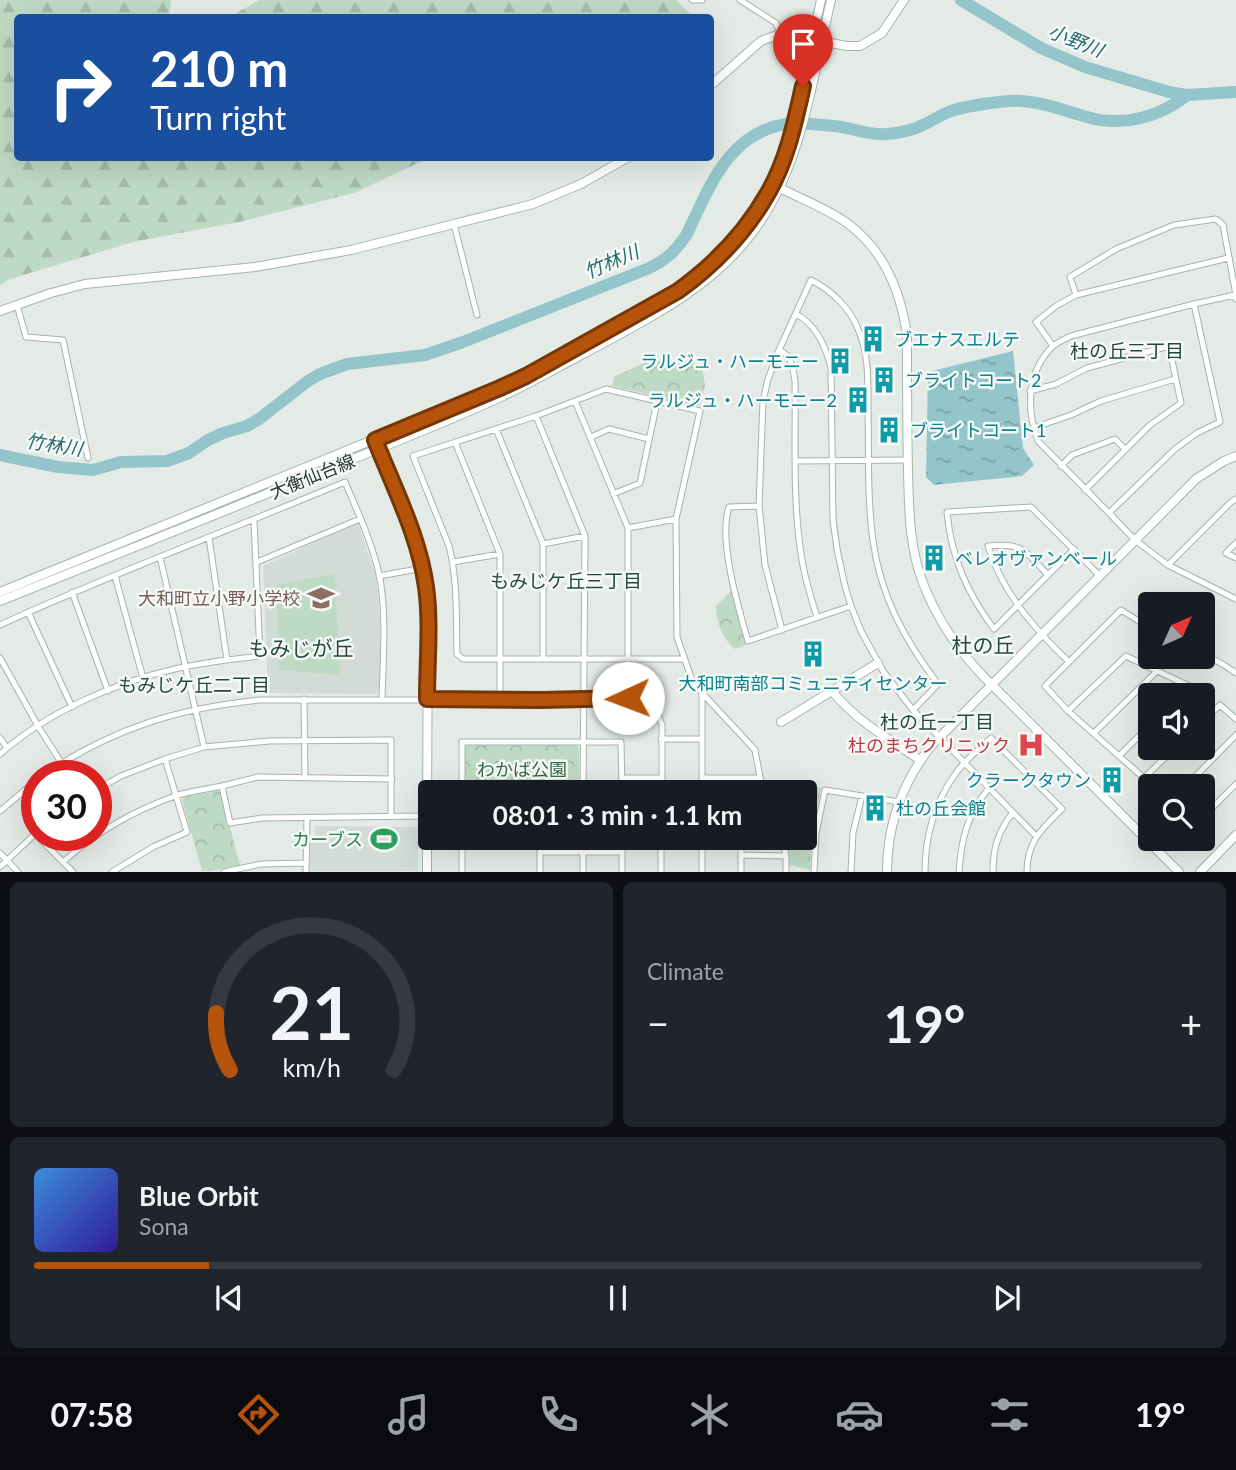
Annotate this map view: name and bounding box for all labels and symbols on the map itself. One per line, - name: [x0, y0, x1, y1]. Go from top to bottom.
- pin: [773, 14, 833, 86]
- water label: 小野川: [1045, 19, 1109, 62]
- water label: 竹林川: [580, 238, 644, 283]
- building icon: ブエナスエルテ: [858, 324, 888, 354]
- place label: ブエナスエルテ: [894, 328, 1020, 350]
- district label: 杜の丘三丁目: [1070, 339, 1184, 362]
- building icon: ラルジュ・ハーモニー: [825, 346, 855, 376]
- place label: ラルジュ・ハーモニー: [640, 350, 819, 372]
- building icon: ブライトコート2: [869, 365, 899, 395]
- place label: ブライトコート2: [905, 369, 1041, 391]
- building icon: ラルジュ・ハーモニー2: [843, 385, 873, 415]
- place label: ラルジュ・ハーモニー2: [648, 389, 837, 411]
- building icon: ブライトコート1: [874, 415, 904, 445]
- place label: ブライトコート1: [910, 419, 1046, 441]
- water label: 竹林川: [24, 428, 86, 460]
- street label: 大衡仙台線: [266, 449, 358, 503]
- building icon: ベレオヴァンベール: [919, 543, 949, 573]
- place label: ベレオヴァンベール: [955, 547, 1117, 569]
- district label: もみじケ丘三丁目: [490, 569, 642, 592]
- school or university icon: 大和町立小野小学校: [306, 583, 336, 613]
- place label: 大和町立小野小学校: [138, 587, 300, 609]
- north arrow: [1138, 592, 1214, 668]
- district label: 杜の丘: [952, 632, 1015, 657]
- district label: もみじが丘: [249, 635, 354, 660]
- building icon: 大和町南部コミュニティセンター: [798, 639, 828, 669]
- position arrow: [591, 661, 665, 735]
- place label: 大和町南部コミュニティセンター: [679, 672, 947, 694]
- district label: もみじケ丘二丁目: [118, 673, 270, 696]
- district label: 杜の丘一丁目: [880, 710, 994, 733]
- hospital icon: 杜のまちクリニック: [1016, 730, 1046, 760]
- place label: 杜のまちクリニック: [848, 734, 1010, 756]
- park label: わかば公園: [477, 758, 567, 780]
- speed limit sign: 30: [21, 760, 112, 851]
- building icon: クラークタウン: [1097, 765, 1127, 795]
- place label: クラークタウン: [966, 769, 1091, 791]
- building icon: 杜の丘会館: [860, 793, 890, 823]
- place label: 杜の丘会館: [896, 797, 986, 819]
- sports icon: カーブス: [369, 824, 399, 854]
- place label: カーブス: [292, 828, 363, 850]

